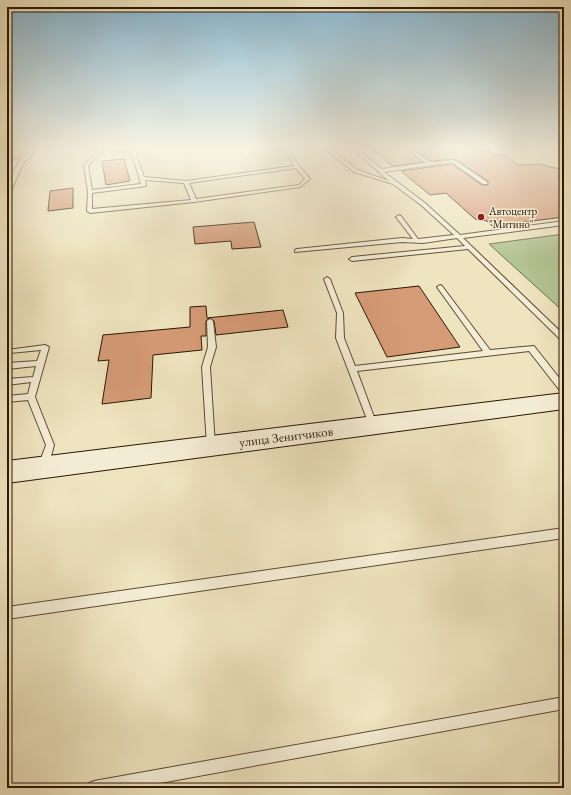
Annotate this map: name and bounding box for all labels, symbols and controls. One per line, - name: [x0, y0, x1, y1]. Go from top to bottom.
- place label: Автоцентр "Митино": [488, 204, 537, 231]
- marker: Автоцентр "Митино": [476, 212, 486, 222]
- street label: улица Зенитчиков: [238, 422, 334, 451]

